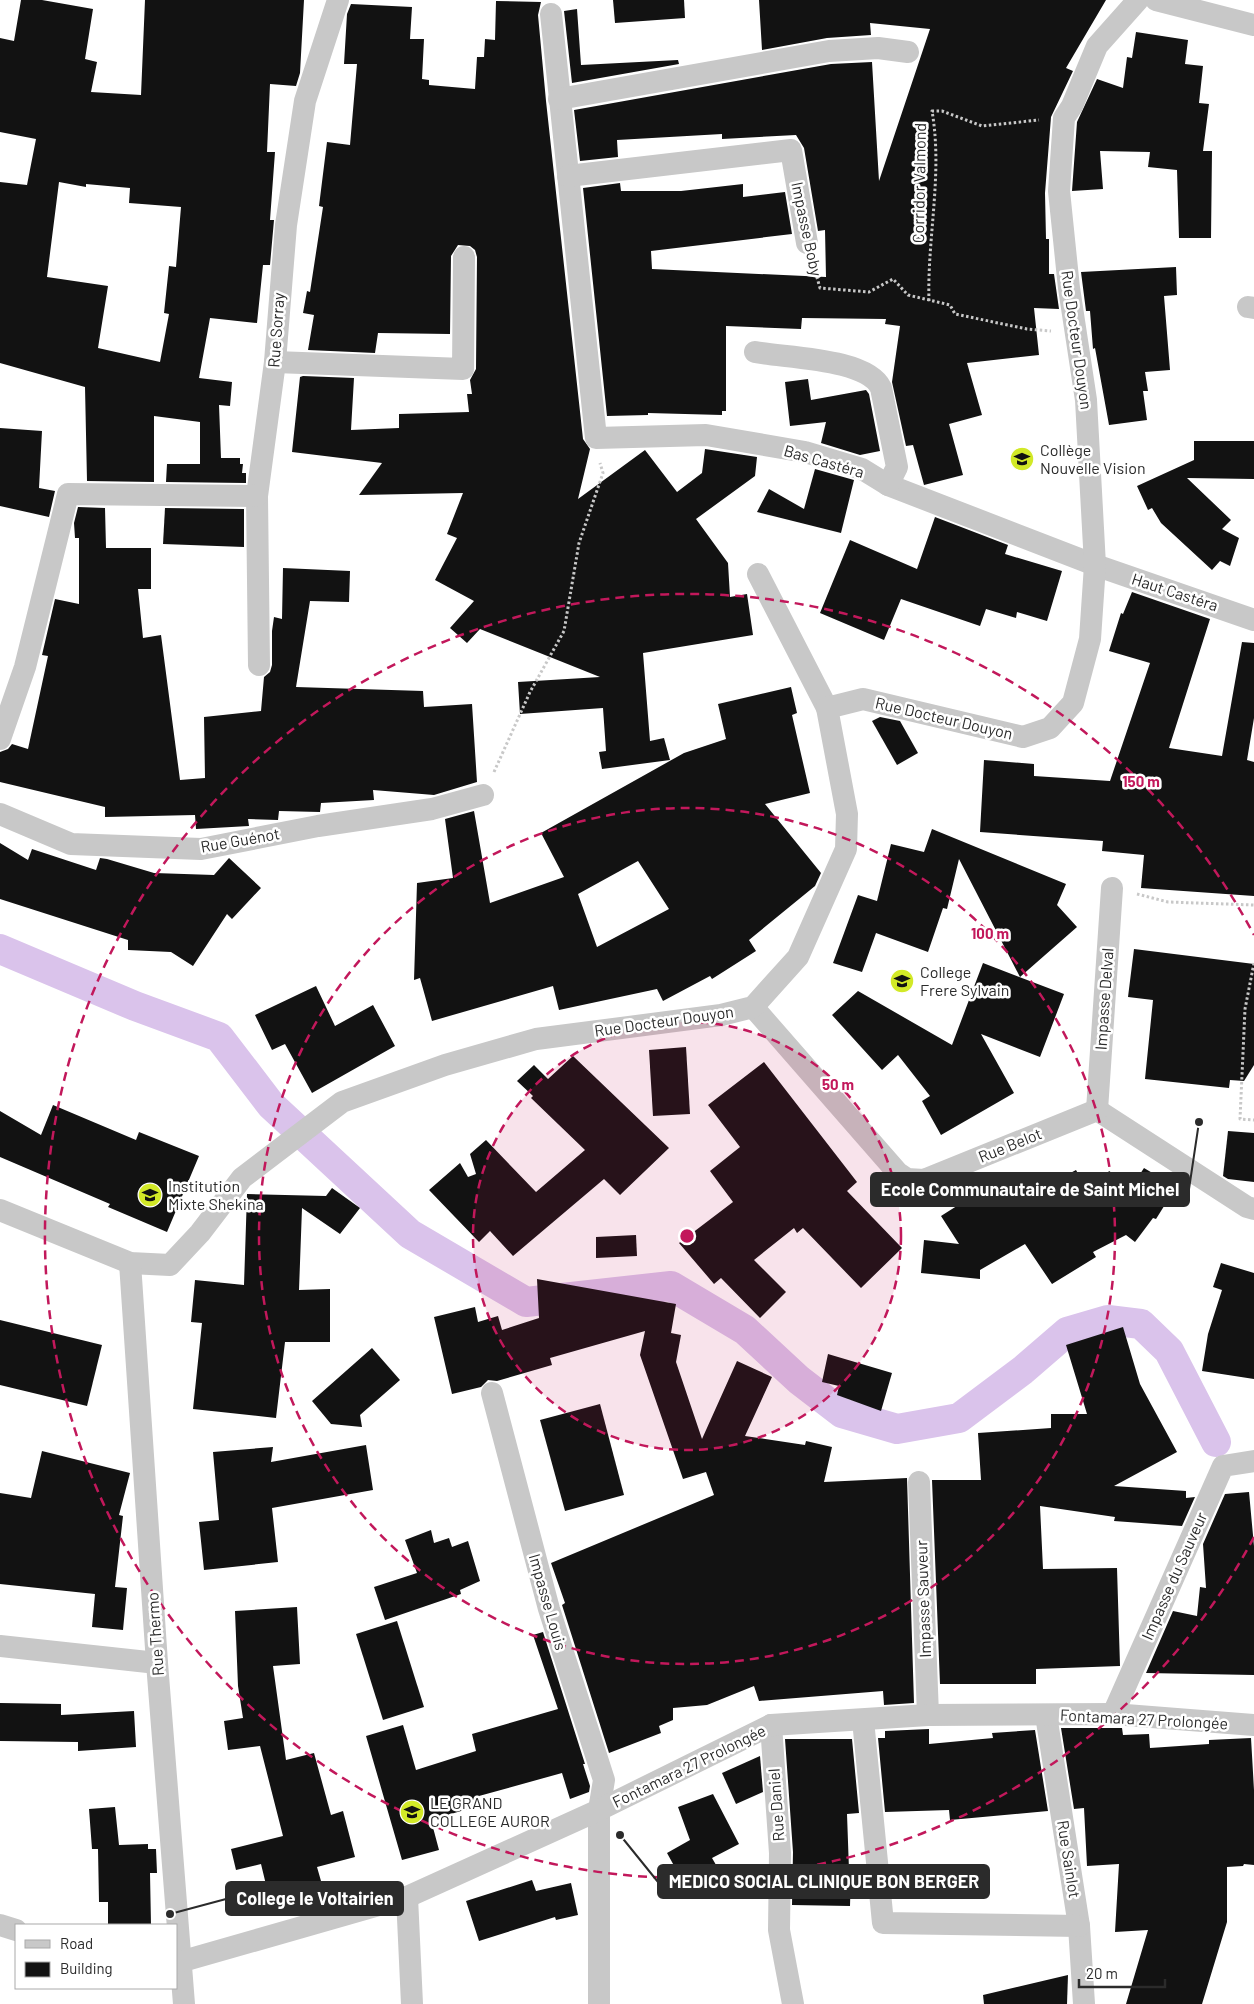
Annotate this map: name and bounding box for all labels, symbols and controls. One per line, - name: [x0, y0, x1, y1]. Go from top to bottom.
- street label: Corridor Valmond: [908, 123, 929, 243]
- street label: Impasse Boby: [788, 180, 827, 278]
- street label: Rue Docteur Douyon: [1058, 269, 1097, 411]
- street label: Rue Sorray: [263, 291, 288, 368]
- street label: Bas Castéra: [782, 440, 866, 481]
- place label: Collège Nouvelle Vision: [1040, 440, 1146, 477]
- school or university icon: Collège Nouvelle Vision: [1009, 446, 1035, 472]
- street label: Haut Castéra: [1130, 569, 1221, 614]
- street label: Rue Docteur Douyon: [874, 692, 1015, 743]
- text: 150 m: [1122, 772, 1160, 790]
- street label: Rue Guénot: [199, 823, 281, 856]
- text: 100 m: [971, 924, 1009, 942]
- street label: Impasse Delval: [1090, 947, 1117, 1051]
- place label: College Frere Sylvain: [920, 962, 1009, 999]
- school or university icon: College Frere Sylvain: [889, 968, 915, 994]
- street label: Rue Docteur Douyon: [593, 1001, 735, 1040]
- text: 50 m: [822, 1075, 854, 1093]
- street label: Rue Belot: [975, 1123, 1044, 1166]
- callout: Ecole Communautaire de Saint Michel: [871, 1173, 1189, 1206]
- place label: Institution Mixte Shekina: [168, 1176, 264, 1213]
- text: Ecole Communautaire de Saint Michel: [881, 1178, 1179, 1200]
- school or university icon: Institution Mixte Shekina: [137, 1182, 163, 1208]
- centre of rings: [678, 1227, 696, 1245]
- street label: Impasse du Sauveur: [1137, 1509, 1210, 1643]
- street label: Impasse Sauveur: [911, 1540, 934, 1658]
- street label: Impasse Louis: [526, 1551, 571, 1652]
- street label: Rue Thermo: [142, 1592, 167, 1677]
- street label: Fontamara 27 Prolongée: [1059, 1705, 1229, 1732]
- street label: Fontamara 27 Prolongée: [609, 1720, 769, 1811]
- street label: Rue Daniel: [763, 1768, 788, 1842]
- place label: LE GRAND COLLEGE AUROR: [430, 1793, 550, 1830]
- school or university icon: LE GRAND COLLEGE AUROR: [399, 1799, 425, 1825]
- street label: Rue Sainlot: [1054, 1819, 1085, 1899]
- callout: MEDICO SOCIAL CLINIQUE BON BERGER: [658, 1865, 989, 1898]
- text: MEDICO SOCIAL CLINIQUE BON BERGER: [669, 1870, 979, 1892]
- callout: College le Voltairien: [226, 1882, 403, 1915]
- text: College le Voltairien: [236, 1887, 394, 1909]
- legend: [15, 1924, 178, 1989]
- text: Road: [60, 1934, 93, 1952]
- scale bar: [1079, 1956, 1165, 1988]
- text: Building: [60, 1959, 113, 1977]
- text: 20 m: [1086, 1964, 1118, 1982]

